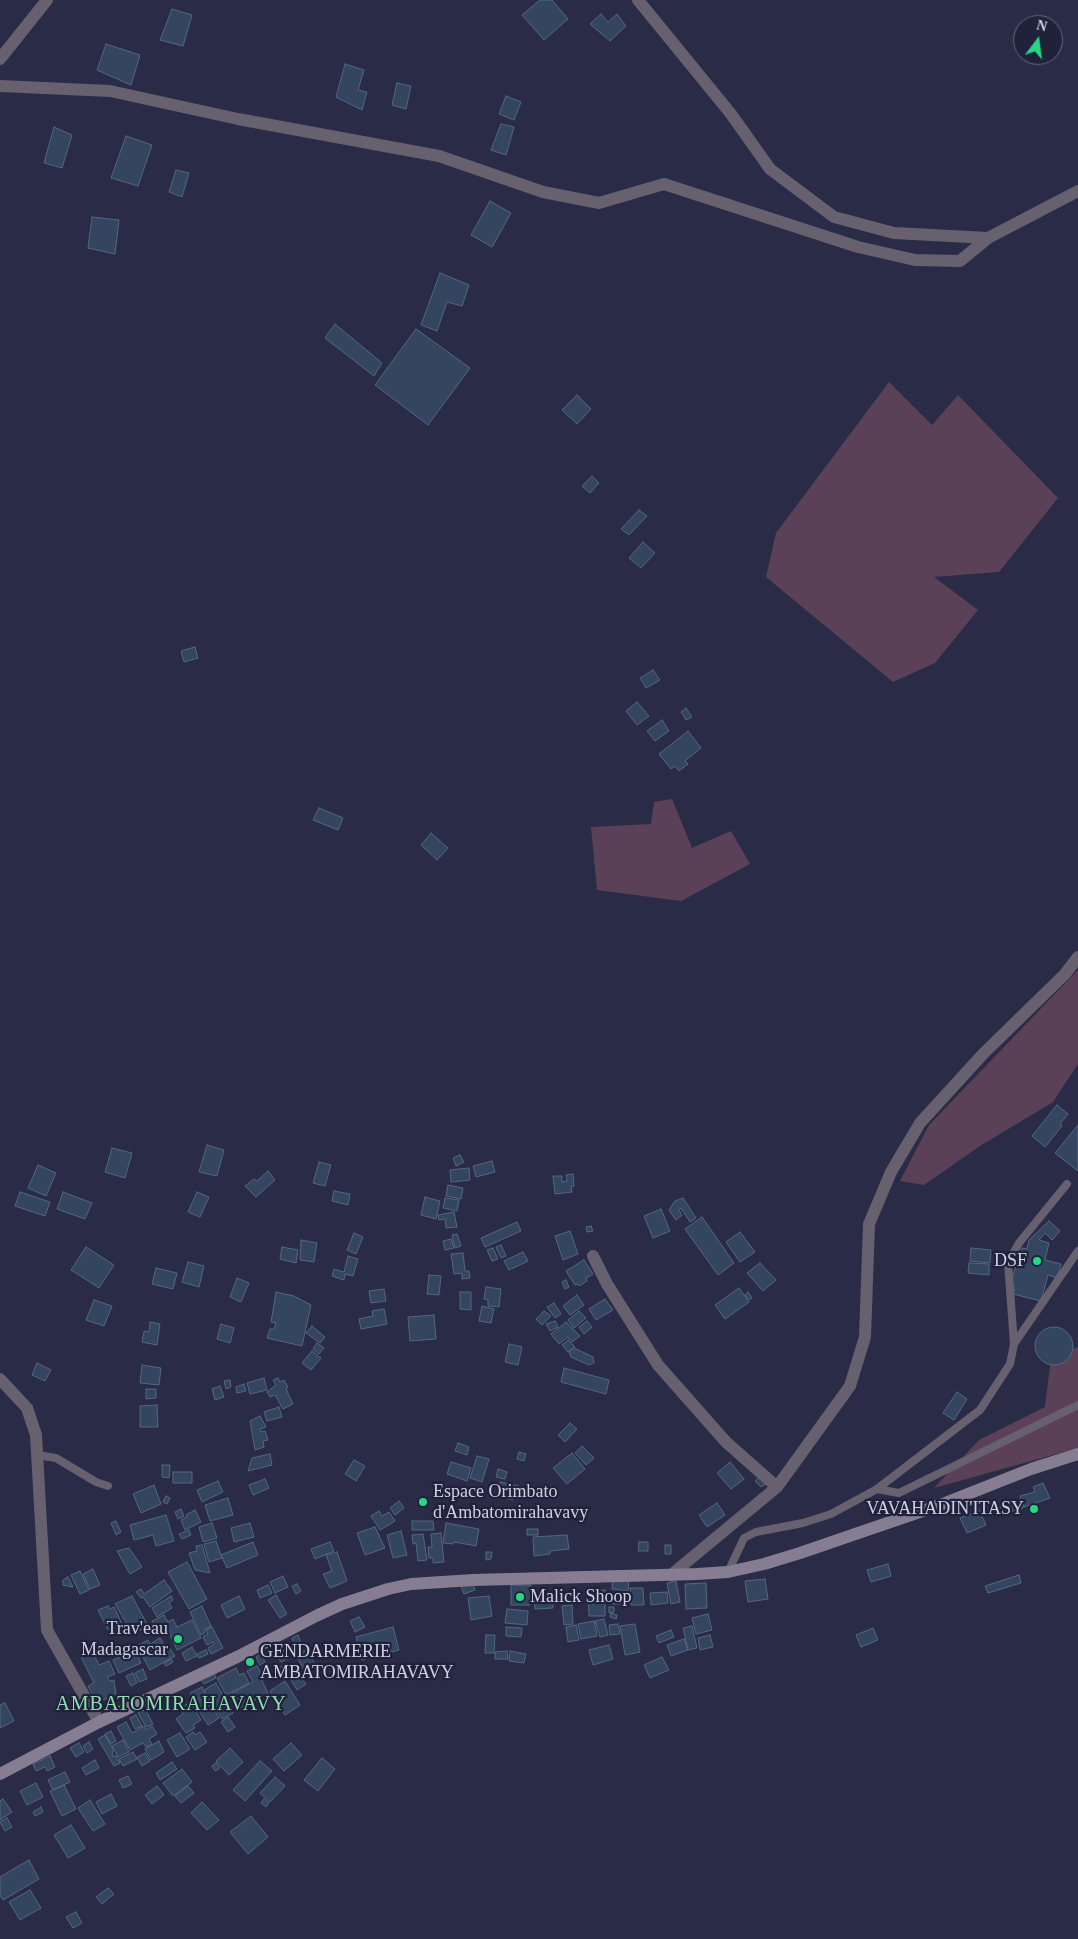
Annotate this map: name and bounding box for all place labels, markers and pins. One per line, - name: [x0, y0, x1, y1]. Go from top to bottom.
- place label: DSF: [994, 1250, 1027, 1272]
- marker: DSF: [1031, 1255, 1043, 1267]
- place label: Espace Orimbato d'Ambatomirahavavy: [433, 1481, 588, 1524]
- marker: Espace Orimbato d'Ambatomirahavavy: [417, 1496, 429, 1508]
- place label: VAVAHADIN'ITASY: [866, 1498, 1024, 1520]
- marker: VAVAHADIN'ITASY: [1028, 1503, 1040, 1515]
- place label: Malick Shoop: [530, 1586, 631, 1608]
- marker: Malick Shoop: [514, 1591, 526, 1603]
- place label: Trav'eau Madagascar: [81, 1618, 168, 1660]
- marker: Trav'eau Madagascar: [172, 1633, 184, 1645]
- place label: GENDARMERIE AMBATOMIRAHAVAVY: [260, 1641, 454, 1684]
- marker: GENDARMERIE AMBATOMIRAHAVAVY: [244, 1656, 256, 1668]

